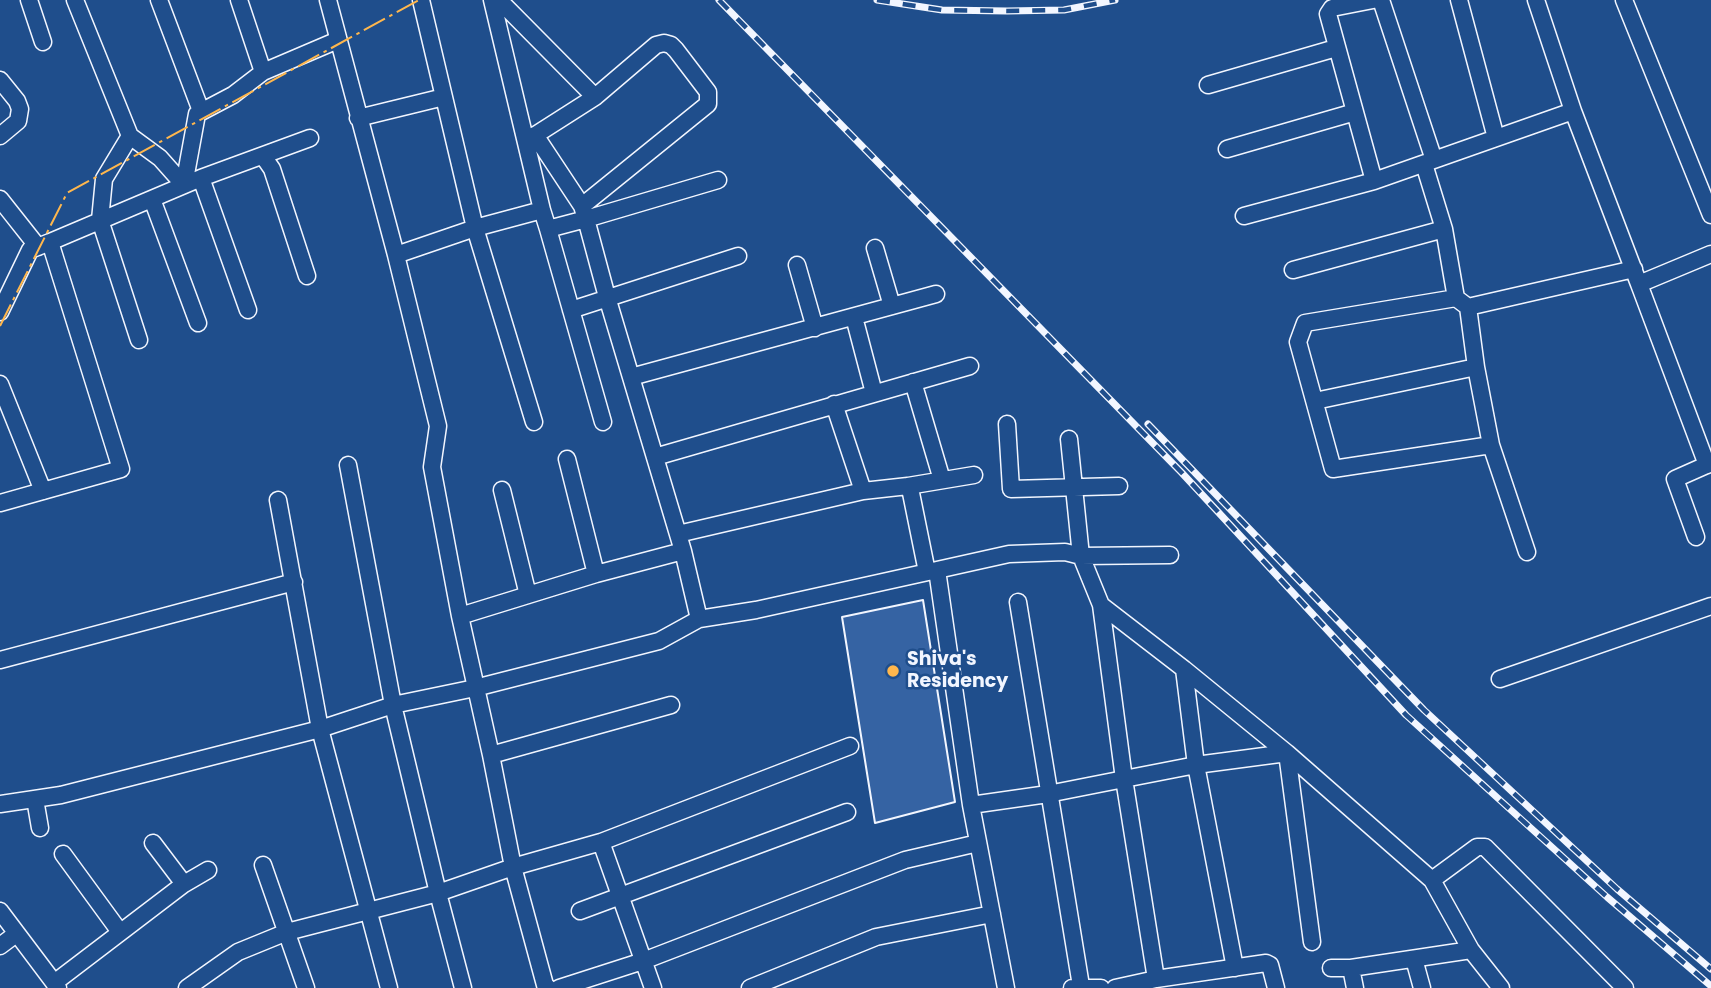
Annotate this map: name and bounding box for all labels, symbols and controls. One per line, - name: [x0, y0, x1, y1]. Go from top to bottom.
- place label: Shiva's Residency: [907, 649, 1008, 693]
- marker: Shiva's Residency: [885, 663, 901, 679]

